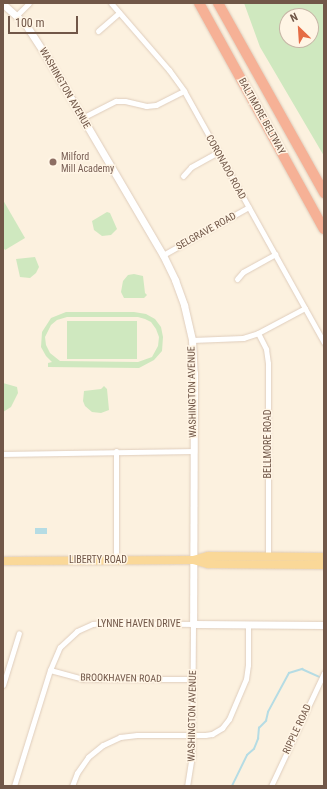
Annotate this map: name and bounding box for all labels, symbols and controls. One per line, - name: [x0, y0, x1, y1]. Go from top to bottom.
- scale bar: [10, 8, 80, 34]
- north arrow: [279, 8, 319, 48]
- text: N: [288, 10, 300, 25]
- text: 100 m: [15, 16, 45, 30]
- street label: WASHINGTON AVENUE: [37, 45, 93, 131]
- street label: BALTIMORE BELTWAY: [236, 76, 288, 156]
- street label: CORONADO ROAD: [203, 133, 249, 201]
- place label: Milford Mill Academy: [61, 150, 114, 174]
- marker: Milford Mill Academy: [48, 157, 58, 167]
- street label: SELGRAVE ROAD: [174, 210, 238, 252]
- street label: WASHINGTON AVENUE: [185, 346, 199, 438]
- street label: BELLMORE ROAD: [262, 410, 274, 478]
- street label: LIBERTY ROAD: [69, 554, 127, 566]
- street label: LYNNE HAVEN DRIVE: [97, 618, 181, 630]
- street label: WASHINGTON AVENUE: [185, 670, 199, 762]
- street label: BROOKHAVEN ROAD: [80, 671, 162, 685]
- street label: RIPPLE ROAD: [280, 702, 314, 756]

